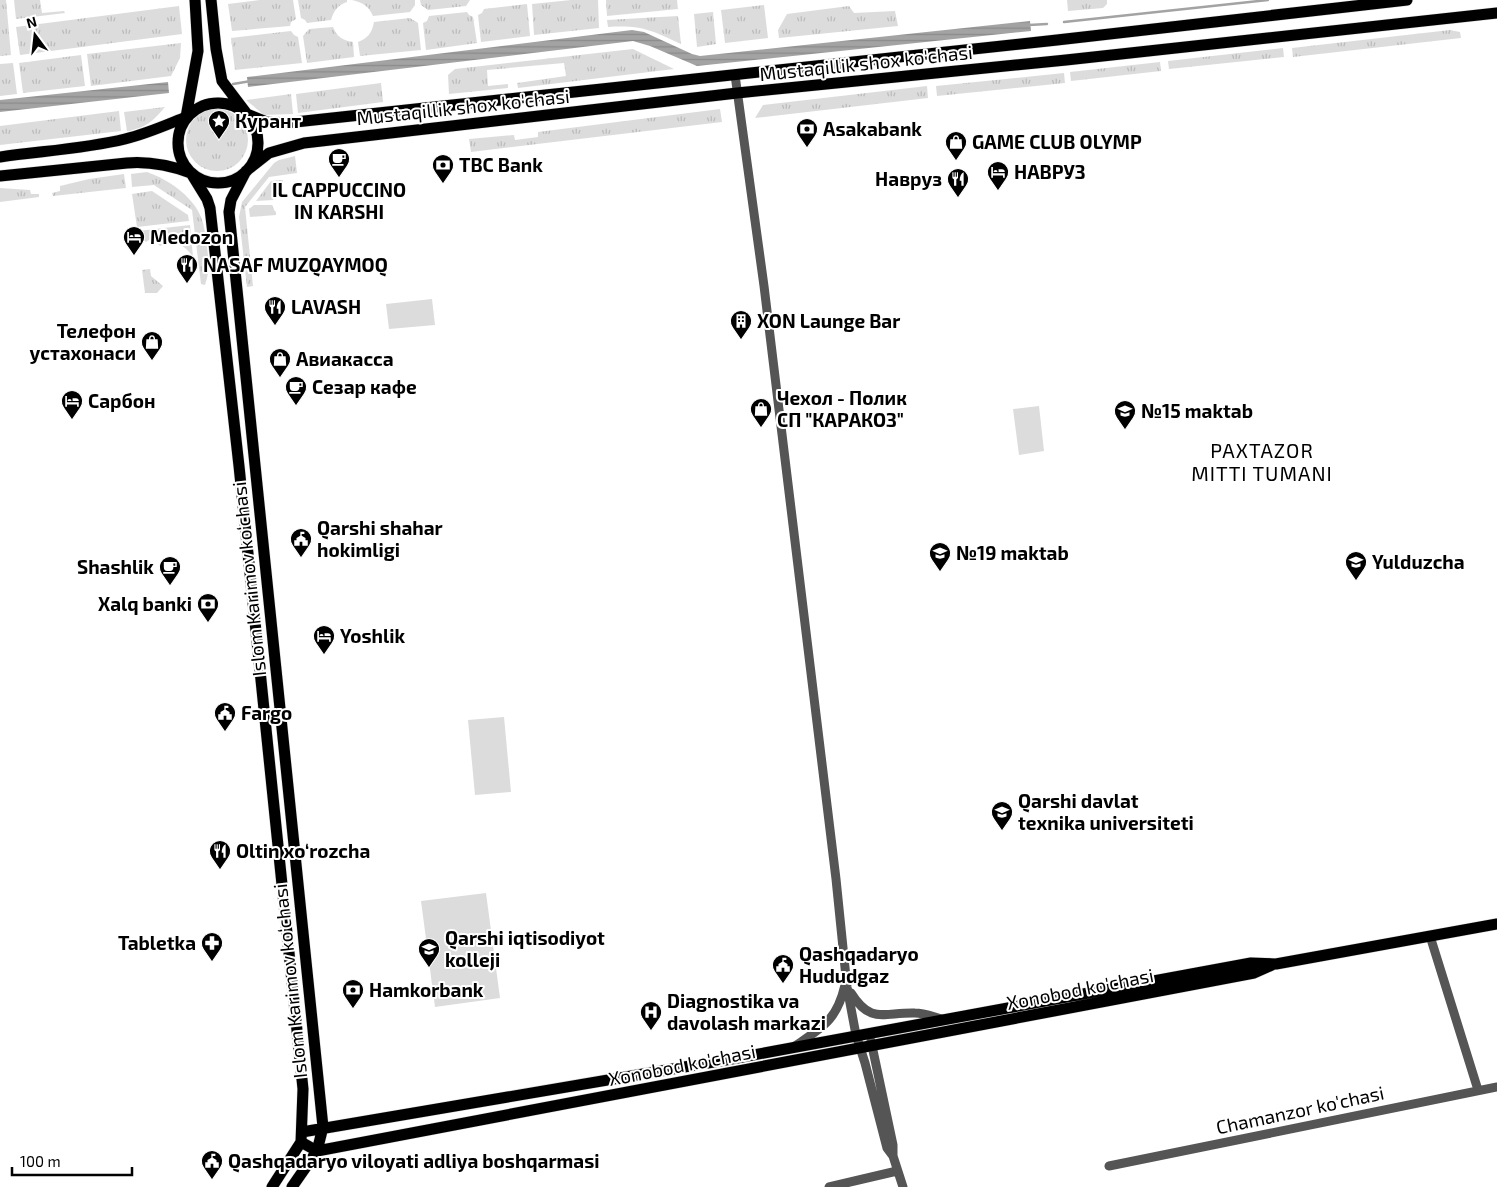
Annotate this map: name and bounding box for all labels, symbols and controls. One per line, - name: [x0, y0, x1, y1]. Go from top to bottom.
- north arrow: [10, 10, 60, 60]
- text: N: [24, 12, 39, 31]
- street label: Mustaqillik shox ko'chasi: [758, 40, 974, 85]
- street label: Mustaqillik shox ko'chasi: [355, 84, 571, 129]
- place icon: Курант: [207, 109, 231, 140]
- place label: Курант: [235, 109, 302, 132]
- bank icon: Asakabank: [795, 117, 819, 148]
- place label: Asakabank: [823, 117, 922, 140]
- shop icon: GAME CLUB OLYMP: [944, 130, 968, 161]
- place label: GAME CLUB OLYMP: [972, 130, 1142, 153]
- cafe icon: IL CAPPUCCINO IN KARSHI: [327, 147, 351, 178]
- bank icon: TBC Bank: [431, 153, 455, 184]
- place label: TBC Bank: [459, 153, 543, 176]
- hotel icon: НАВРУЗ: [986, 160, 1010, 191]
- place label: НАВРУЗ: [1014, 160, 1086, 183]
- place label: Навруз: [875, 167, 942, 190]
- restaurant icon: Навруз: [946, 167, 970, 198]
- place label: IL CAPPUCCINO IN KARSHI: [272, 178, 406, 223]
- hotel icon: Medozon: [122, 225, 146, 256]
- place label: Medozon: [150, 225, 233, 248]
- restaurant icon: NASAF MUZQAYMOQ: [175, 253, 199, 284]
- place label: NASAF MUZQAYMOQ: [203, 253, 388, 277]
- restaurant icon: LAVASH: [263, 295, 287, 326]
- place label: LAVASH: [291, 295, 361, 318]
- building icon: XON Launge Bar: [729, 309, 753, 340]
- place label: XON Launge Bar: [757, 309, 900, 332]
- place label: Телефон устахонаси: [30, 319, 136, 364]
- shop icon: Телефон устахонаси: [140, 330, 164, 361]
- shop icon: Авиакасса: [268, 347, 292, 378]
- place label: Авиакасса: [296, 347, 394, 370]
- cafe icon: Сезар кафе: [284, 375, 308, 406]
- place label: Сезар кафе: [312, 375, 417, 398]
- place label: Чехол - Полик СП "КАРАКОЗ": [777, 386, 907, 431]
- hotel icon: Сарбон: [60, 389, 84, 420]
- place label: Сарбон: [88, 389, 156, 412]
- shop icon: Чехол - Полик СП "КАРАКОЗ": [749, 397, 773, 428]
- school or university icon: №15 maktab: [1113, 399, 1137, 430]
- place label: №15 maktab: [1141, 399, 1253, 422]
- district label: PAXTAZOR MITTI TUMANI: [1191, 438, 1333, 485]
- street label: Islom Karimov ko‘chasi: [227, 481, 270, 678]
- place label: Qarshi shahar hokimligi: [317, 516, 443, 561]
- public building icon: Qarshi shahar hokimligi: [289, 527, 313, 558]
- school or university icon: №19 maktab: [928, 541, 952, 572]
- place label: №19 maktab: [956, 541, 1069, 564]
- school or university icon: Yulduzcha: [1344, 550, 1368, 581]
- place label: Yulduzcha: [1372, 550, 1465, 573]
- place label: Shashlik: [77, 555, 154, 578]
- cafe icon: Shashlik: [158, 555, 182, 586]
- place label: Xalq banki: [98, 592, 192, 615]
- bank icon: Xalq banki: [196, 592, 220, 623]
- hotel icon: Yoshlik: [312, 624, 336, 655]
- place label: Yoshlik: [340, 624, 405, 647]
- public building icon: Fargo: [213, 701, 237, 732]
- place label: Fargo: [241, 701, 292, 724]
- place label: Qarshi davlat texnika universiteti: [1018, 789, 1194, 834]
- school or university icon: Qarshi davlat texnika universiteti: [990, 800, 1014, 831]
- restaurant icon: Oltin xo‘rozcha: [208, 839, 232, 870]
- place label: Oltin xo‘rozcha: [236, 839, 370, 862]
- street label: Islom Karimov ko‘chasi: [268, 883, 311, 1080]
- place label: Qarshi iqtisodiyot kolleji: [445, 926, 605, 971]
- place label: Tabletka: [118, 931, 196, 954]
- pharmacy icon: Tabletka: [200, 931, 224, 962]
- school or university icon: Qarshi iqtisodiyot kolleji: [417, 937, 441, 968]
- place label: Qashqadaryo Hududgaz: [799, 942, 919, 987]
- public building icon: Qashqadaryo Hududgaz: [771, 953, 795, 984]
- street label: Xonobod ko'chasi: [1004, 963, 1155, 1014]
- bank icon: Hamkorbank: [341, 978, 365, 1009]
- place label: Hamkorbank: [369, 978, 484, 1001]
- place label: Diagnostika va davolash markazi: [667, 989, 826, 1034]
- hospital icon: Diagnostika va davolash markazi: [639, 1000, 663, 1031]
- street label: Xonobod ko'chasi: [606, 1039, 757, 1090]
- street label: Chamanzor ko'chasi: [1214, 1080, 1386, 1139]
- scale bar: [12, 1144, 132, 1176]
- public building icon: Qashqadaryo viloyati adliya boshqarmasi: [200, 1149, 224, 1180]
- place label: Qashqadaryo viloyati adliya boshqarmasi: [228, 1149, 599, 1173]
- text: 100 m: [20, 1152, 61, 1170]

